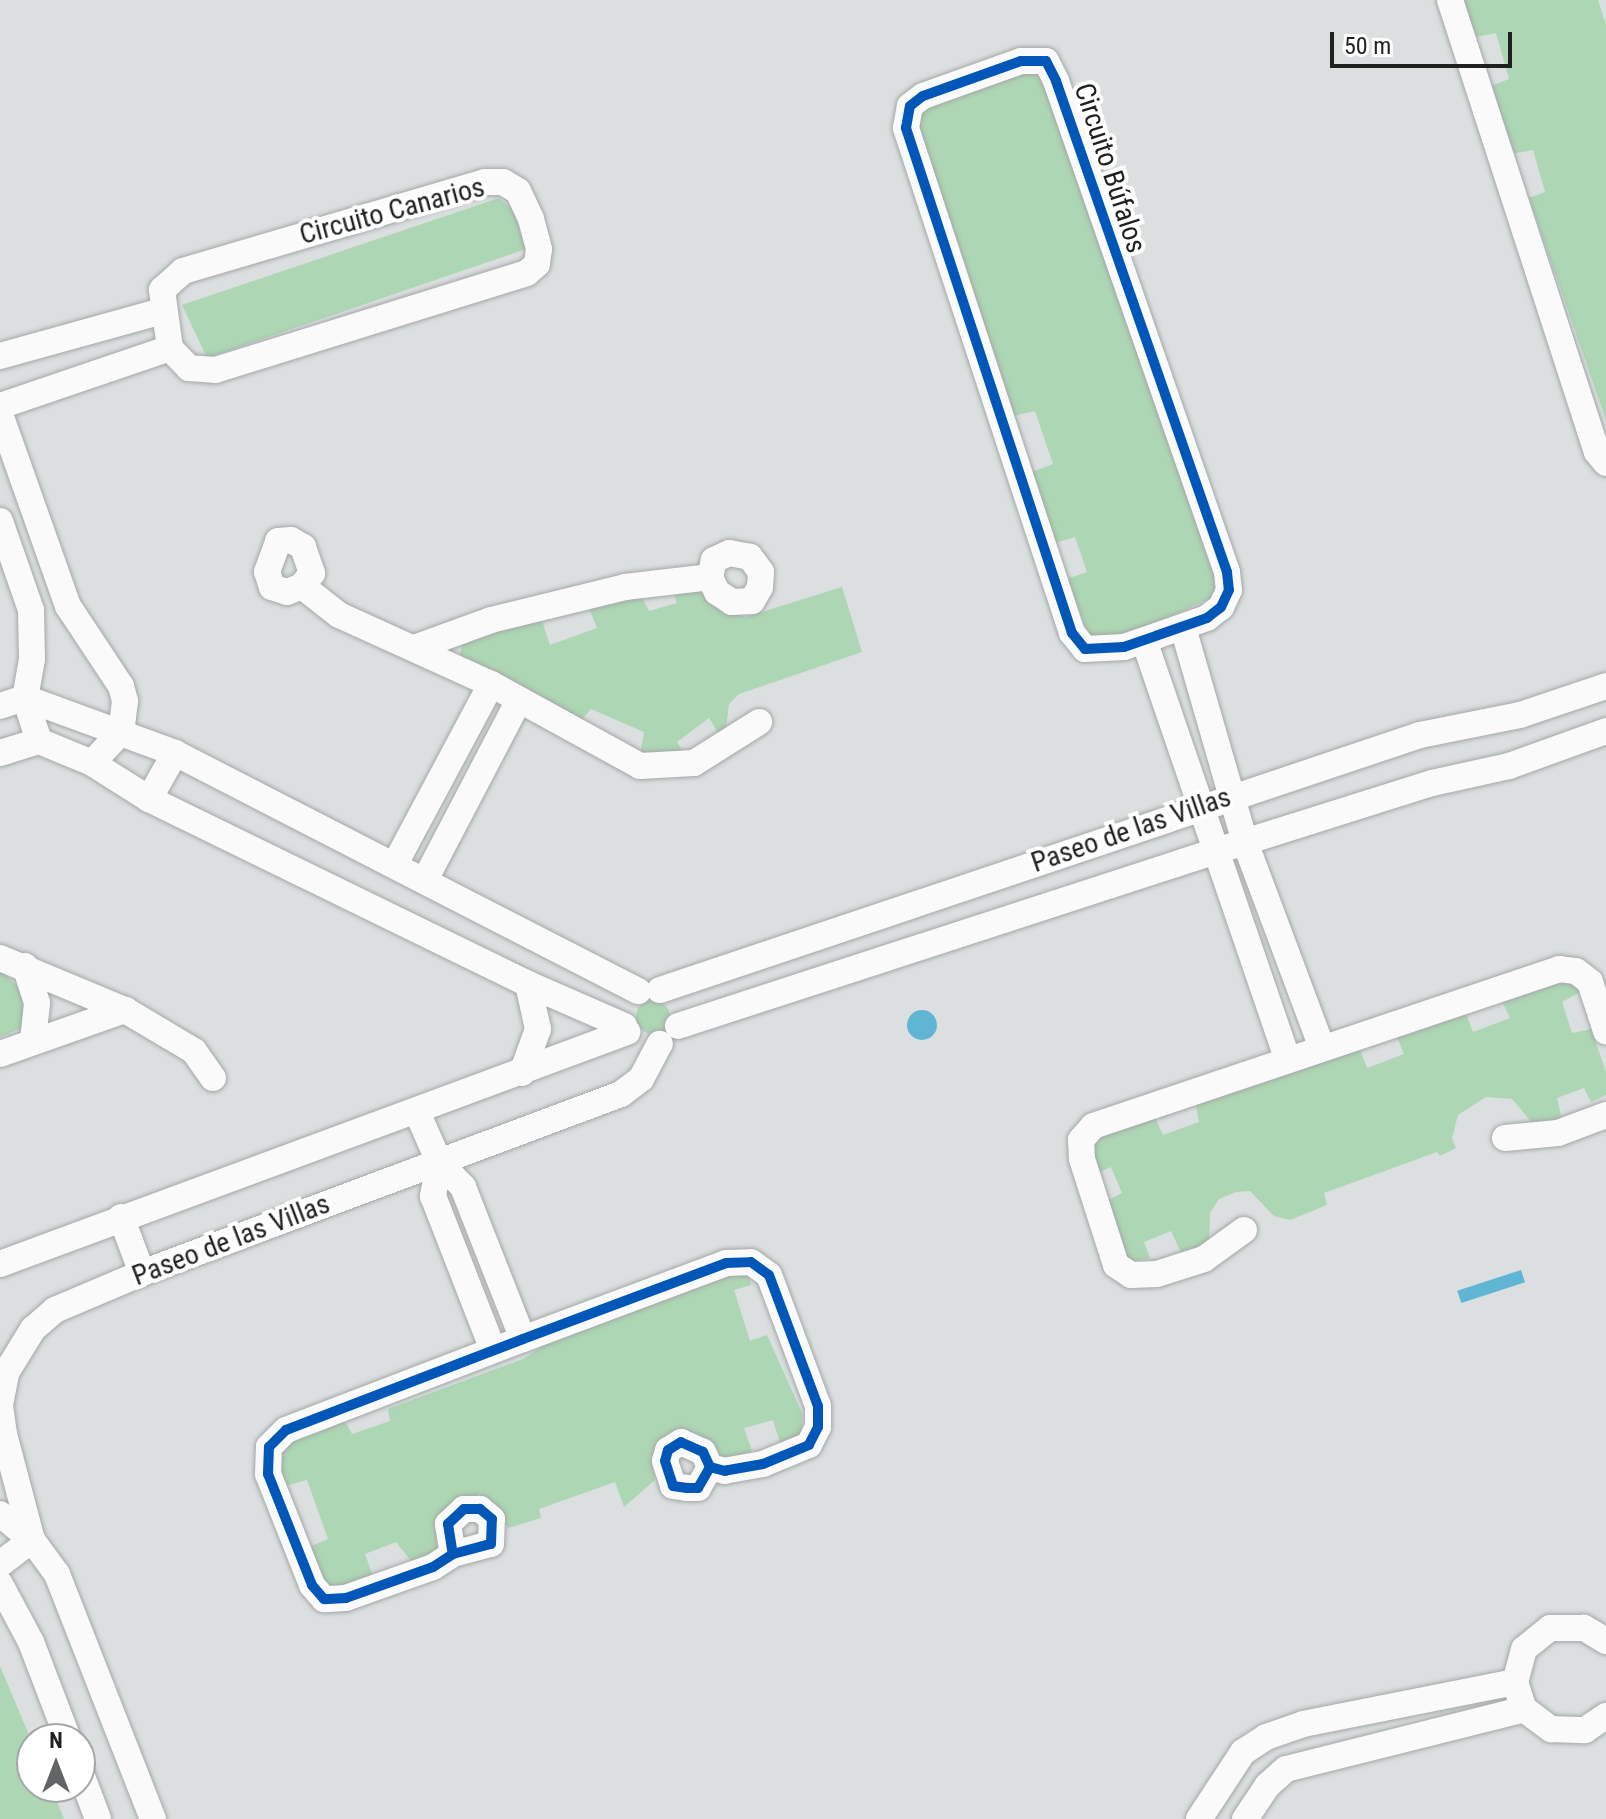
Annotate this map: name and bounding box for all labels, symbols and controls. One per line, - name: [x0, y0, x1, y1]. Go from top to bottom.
- scale bar: [1334, 16, 1516, 66]
- text: 50 m: [1344, 32, 1391, 60]
- street label: Circuito Búfalos: [1067, 79, 1153, 257]
- street label: Circuito Canarios: [296, 170, 488, 252]
- street label: Paseo de las Villas: [1027, 780, 1235, 880]
- street label: Paseo de las Villas: [128, 1187, 334, 1293]
- north arrow: [16, 1723, 96, 1803]
- text: N: [49, 1728, 63, 1753]

